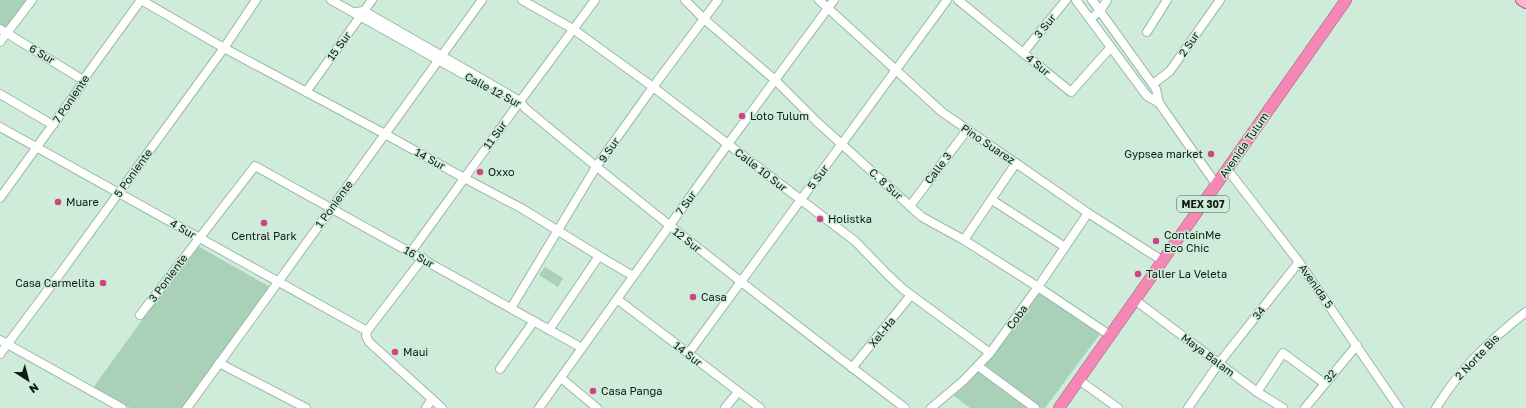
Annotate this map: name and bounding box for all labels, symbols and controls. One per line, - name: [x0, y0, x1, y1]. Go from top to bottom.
- street label: 3 Sur: [1031, 10, 1059, 40]
- street label: 15 Sur: [324, 28, 354, 63]
- street label: 2 Sur: [1175, 28, 1202, 59]
- street label: 6 Sur: [27, 41, 58, 67]
- street label: 4 Sur: [1024, 51, 1054, 79]
- street label: Calle 12 Sur: [463, 69, 524, 110]
- street label: 7 Poniente: [50, 72, 92, 125]
- place label: Loto Tulum: [750, 109, 809, 122]
- street label: Avenida Tulum: [1216, 109, 1271, 180]
- marker: Loto Tulum: [737, 111, 747, 121]
- street label: 11 Sur: [480, 118, 510, 151]
- street label: Pino Suarez: [959, 121, 1018, 167]
- street label: 9 Sur: [595, 134, 622, 165]
- street label: 14 Sur: [413, 145, 448, 173]
- street label: Calle 10 Sur: [733, 145, 791, 194]
- street label: 5 Poniente: [111, 146, 154, 199]
- place label: Gypsea market: [1124, 147, 1203, 160]
- street label: Calle 3: [922, 149, 954, 186]
- marker: Gypsea market: [1206, 149, 1216, 159]
- street label: 5 Sur: [804, 161, 831, 191]
- place label: Oxxo: [488, 165, 515, 178]
- street label: C. 8 Sur: [867, 165, 906, 203]
- marker: Oxxo: [475, 167, 485, 177]
- street label: 1 Poniente: [312, 178, 355, 230]
- street label: 7 Sur: [673, 188, 699, 217]
- place label: Muare: [66, 195, 99, 208]
- road number: MEX 307: [1177, 196, 1229, 212]
- marker: Muare: [53, 197, 63, 207]
- place label: Holistka: [828, 212, 872, 225]
- marker: Holistka: [815, 214, 825, 224]
- street label: 4 Sur: [168, 216, 199, 241]
- marker: Central Park: [259, 218, 269, 228]
- street label: 12 Sur: [671, 224, 705, 255]
- place label: ContainMe Eco Chic: [1164, 228, 1221, 254]
- place label: Central Park: [231, 229, 297, 242]
- marker: ContainMe Eco Chic: [1151, 236, 1161, 246]
- street label: 16 Sur: [402, 243, 437, 271]
- street label: 3 Poniente: [145, 251, 190, 304]
- street label: Avenida 5: [1296, 261, 1336, 310]
- place label: Taller La Veleta: [1146, 267, 1227, 280]
- marker: Taller La Veleta: [1133, 269, 1143, 279]
- place label: Casa Carmelita: [15, 276, 95, 289]
- marker: Casa Carmelita: [98, 278, 108, 288]
- place label: Casa: [701, 290, 727, 303]
- marker: Casa: [688, 292, 698, 302]
- street label: Coba: [1003, 302, 1030, 331]
- street label: 34: [1249, 303, 1268, 322]
- street label: Xel-Ha: [865, 314, 898, 349]
- street label: Maya Balam: [1179, 330, 1237, 379]
- street label: 2 Norte Bis: [1452, 331, 1502, 382]
- street label: 14 Sur: [671, 338, 706, 369]
- place label: Maui: [403, 345, 428, 358]
- marker: Maui: [390, 347, 400, 357]
- north arrow: [8, 360, 48, 400]
- street label: 32: [1321, 367, 1339, 385]
- text: N: [27, 381, 41, 396]
- place label: Casa Panga: [601, 384, 663, 397]
- marker: Casa Panga: [588, 386, 598, 396]

